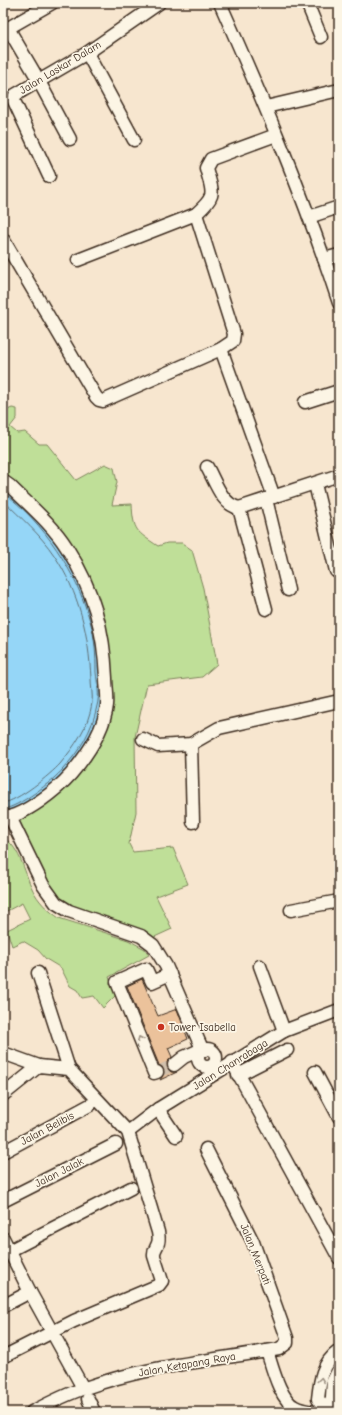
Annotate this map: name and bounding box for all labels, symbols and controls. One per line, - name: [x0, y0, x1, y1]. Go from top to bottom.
- street label: Jalan Laskar Dalam: [17, 38, 103, 97]
- place label: Tower Isabella: [169, 1021, 236, 1034]
- marker: Tower Isabella: [156, 1022, 166, 1032]
- one-way arrow: [137, 1036, 145, 1043]
- street label: Jalan Chanrabaga: [190, 1036, 270, 1093]
- street label: Jalan Belibis: [18, 1109, 77, 1148]
- street label: Jalan Jalak: [33, 1154, 86, 1190]
- street label: Jalan Merpati: [237, 1222, 274, 1287]
- street label: Jalan Ketapang Raya: [138, 1350, 237, 1379]
- one-way arrow: [316, 1377, 325, 1383]

